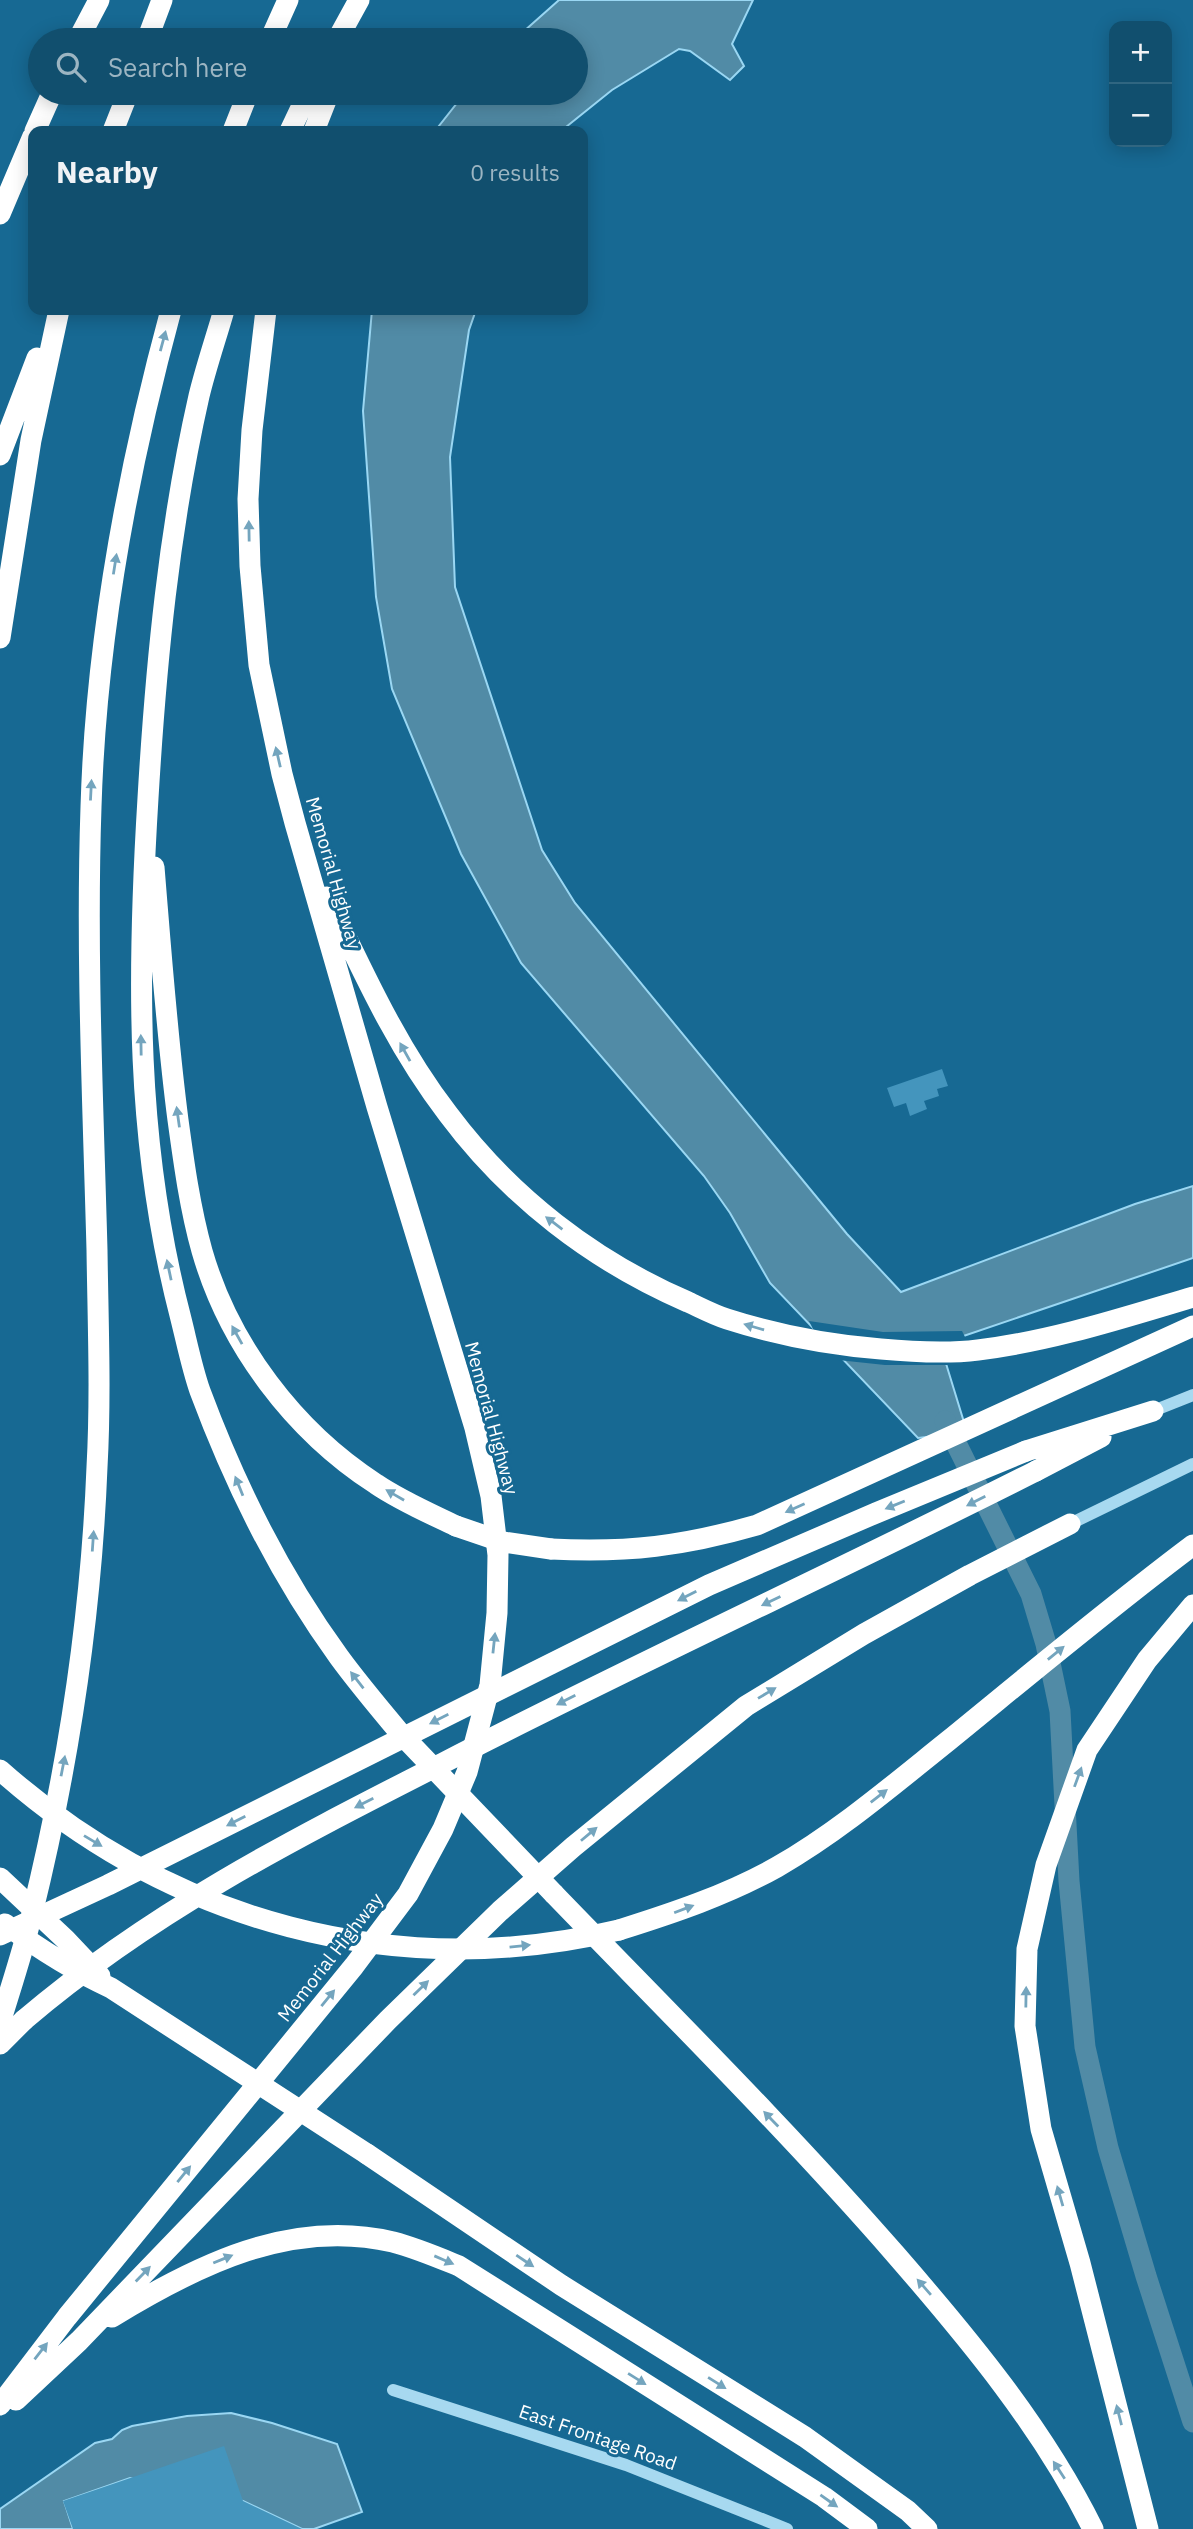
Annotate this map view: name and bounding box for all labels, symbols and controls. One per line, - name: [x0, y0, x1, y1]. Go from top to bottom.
- map controls: [1109, 21, 1172, 147]
- button: +: [1109, 21, 1172, 84]
- search box: [28, 28, 588, 105]
- icon: search: [52, 48, 90, 86]
- text: Search here: [108, 50, 247, 84]
- button: −: [1109, 84, 1172, 147]
- text: Nearby: [56, 152, 158, 191]
- text: 0 results: [470, 157, 560, 187]
- one-way arrow: [158, 330, 169, 352]
- one-way arrow: [243, 520, 255, 542]
- one-way arrow: [110, 553, 121, 575]
- one-way arrow: [272, 745, 283, 767]
- one-way arrow: [86, 779, 97, 801]
- street label: Memorial Highway: [301, 794, 367, 952]
- one-way arrow: [135, 1033, 147, 1055]
- one-way arrow: [399, 1042, 411, 1062]
- one-way arrow: [172, 1106, 183, 1128]
- one-way arrow: [545, 1215, 563, 1230]
- one-way arrow: [163, 1259, 174, 1281]
- one-way arrow: [744, 1322, 765, 1332]
- one-way arrow: [231, 1325, 243, 1345]
- street label: Memorial Highway: [460, 1339, 524, 1498]
- one-way arrow: [233, 1475, 244, 1496]
- one-way arrow: [385, 1489, 405, 1501]
- one-way arrow: [965, 1495, 985, 1507]
- one-way arrow: [884, 1499, 905, 1510]
- one-way arrow: [785, 1502, 805, 1514]
- one-way arrow: [87, 1530, 98, 1552]
- one-way arrow: [677, 1590, 697, 1601]
- one-way arrow: [761, 1596, 781, 1607]
- one-way arrow: [489, 1632, 500, 1654]
- one-way arrow: [1047, 1645, 1065, 1660]
- one-way arrow: [350, 1671, 365, 1689]
- one-way arrow: [758, 1687, 777, 1699]
- one-way arrow: [556, 1694, 576, 1706]
- one-way arrow: [429, 1714, 449, 1725]
- one-way arrow: [58, 1755, 69, 1777]
- one-way arrow: [1073, 1766, 1084, 1787]
- one-way arrow: [870, 1788, 888, 1803]
- one-way arrow: [354, 1798, 374, 1809]
- one-way arrow: [226, 1815, 246, 1826]
- one-way arrow: [580, 1827, 597, 1842]
- one-way arrow: [84, 1834, 103, 1847]
- street label: Memorial Highway: [272, 1887, 388, 2026]
- one-way arrow: [673, 1903, 694, 1914]
- one-way arrow: [509, 1940, 531, 1951]
- one-way arrow: [413, 1979, 430, 1996]
- one-way arrow: [1020, 1985, 1032, 2007]
- one-way arrow: [321, 1989, 336, 2007]
- one-way arrow: [764, 2111, 780, 2128]
- one-way arrow: [177, 2165, 192, 2183]
- one-way arrow: [1055, 2185, 1065, 2206]
- one-way arrow: [213, 2253, 234, 2264]
- one-way arrow: [434, 2254, 454, 2266]
- one-way arrow: [516, 2254, 534, 2268]
- one-way arrow: [135, 2266, 151, 2283]
- one-way arrow: [917, 2279, 932, 2296]
- one-way arrow: [34, 2342, 49, 2360]
- one-way arrow: [628, 2373, 647, 2386]
- one-way arrow: [708, 2376, 727, 2389]
- street label: East Frontage Road: [516, 2399, 680, 2475]
- one-way arrow: [1113, 2404, 1124, 2426]
- one-way arrow: [1053, 2460, 1066, 2480]
- one-way arrow: [820, 2494, 838, 2508]

